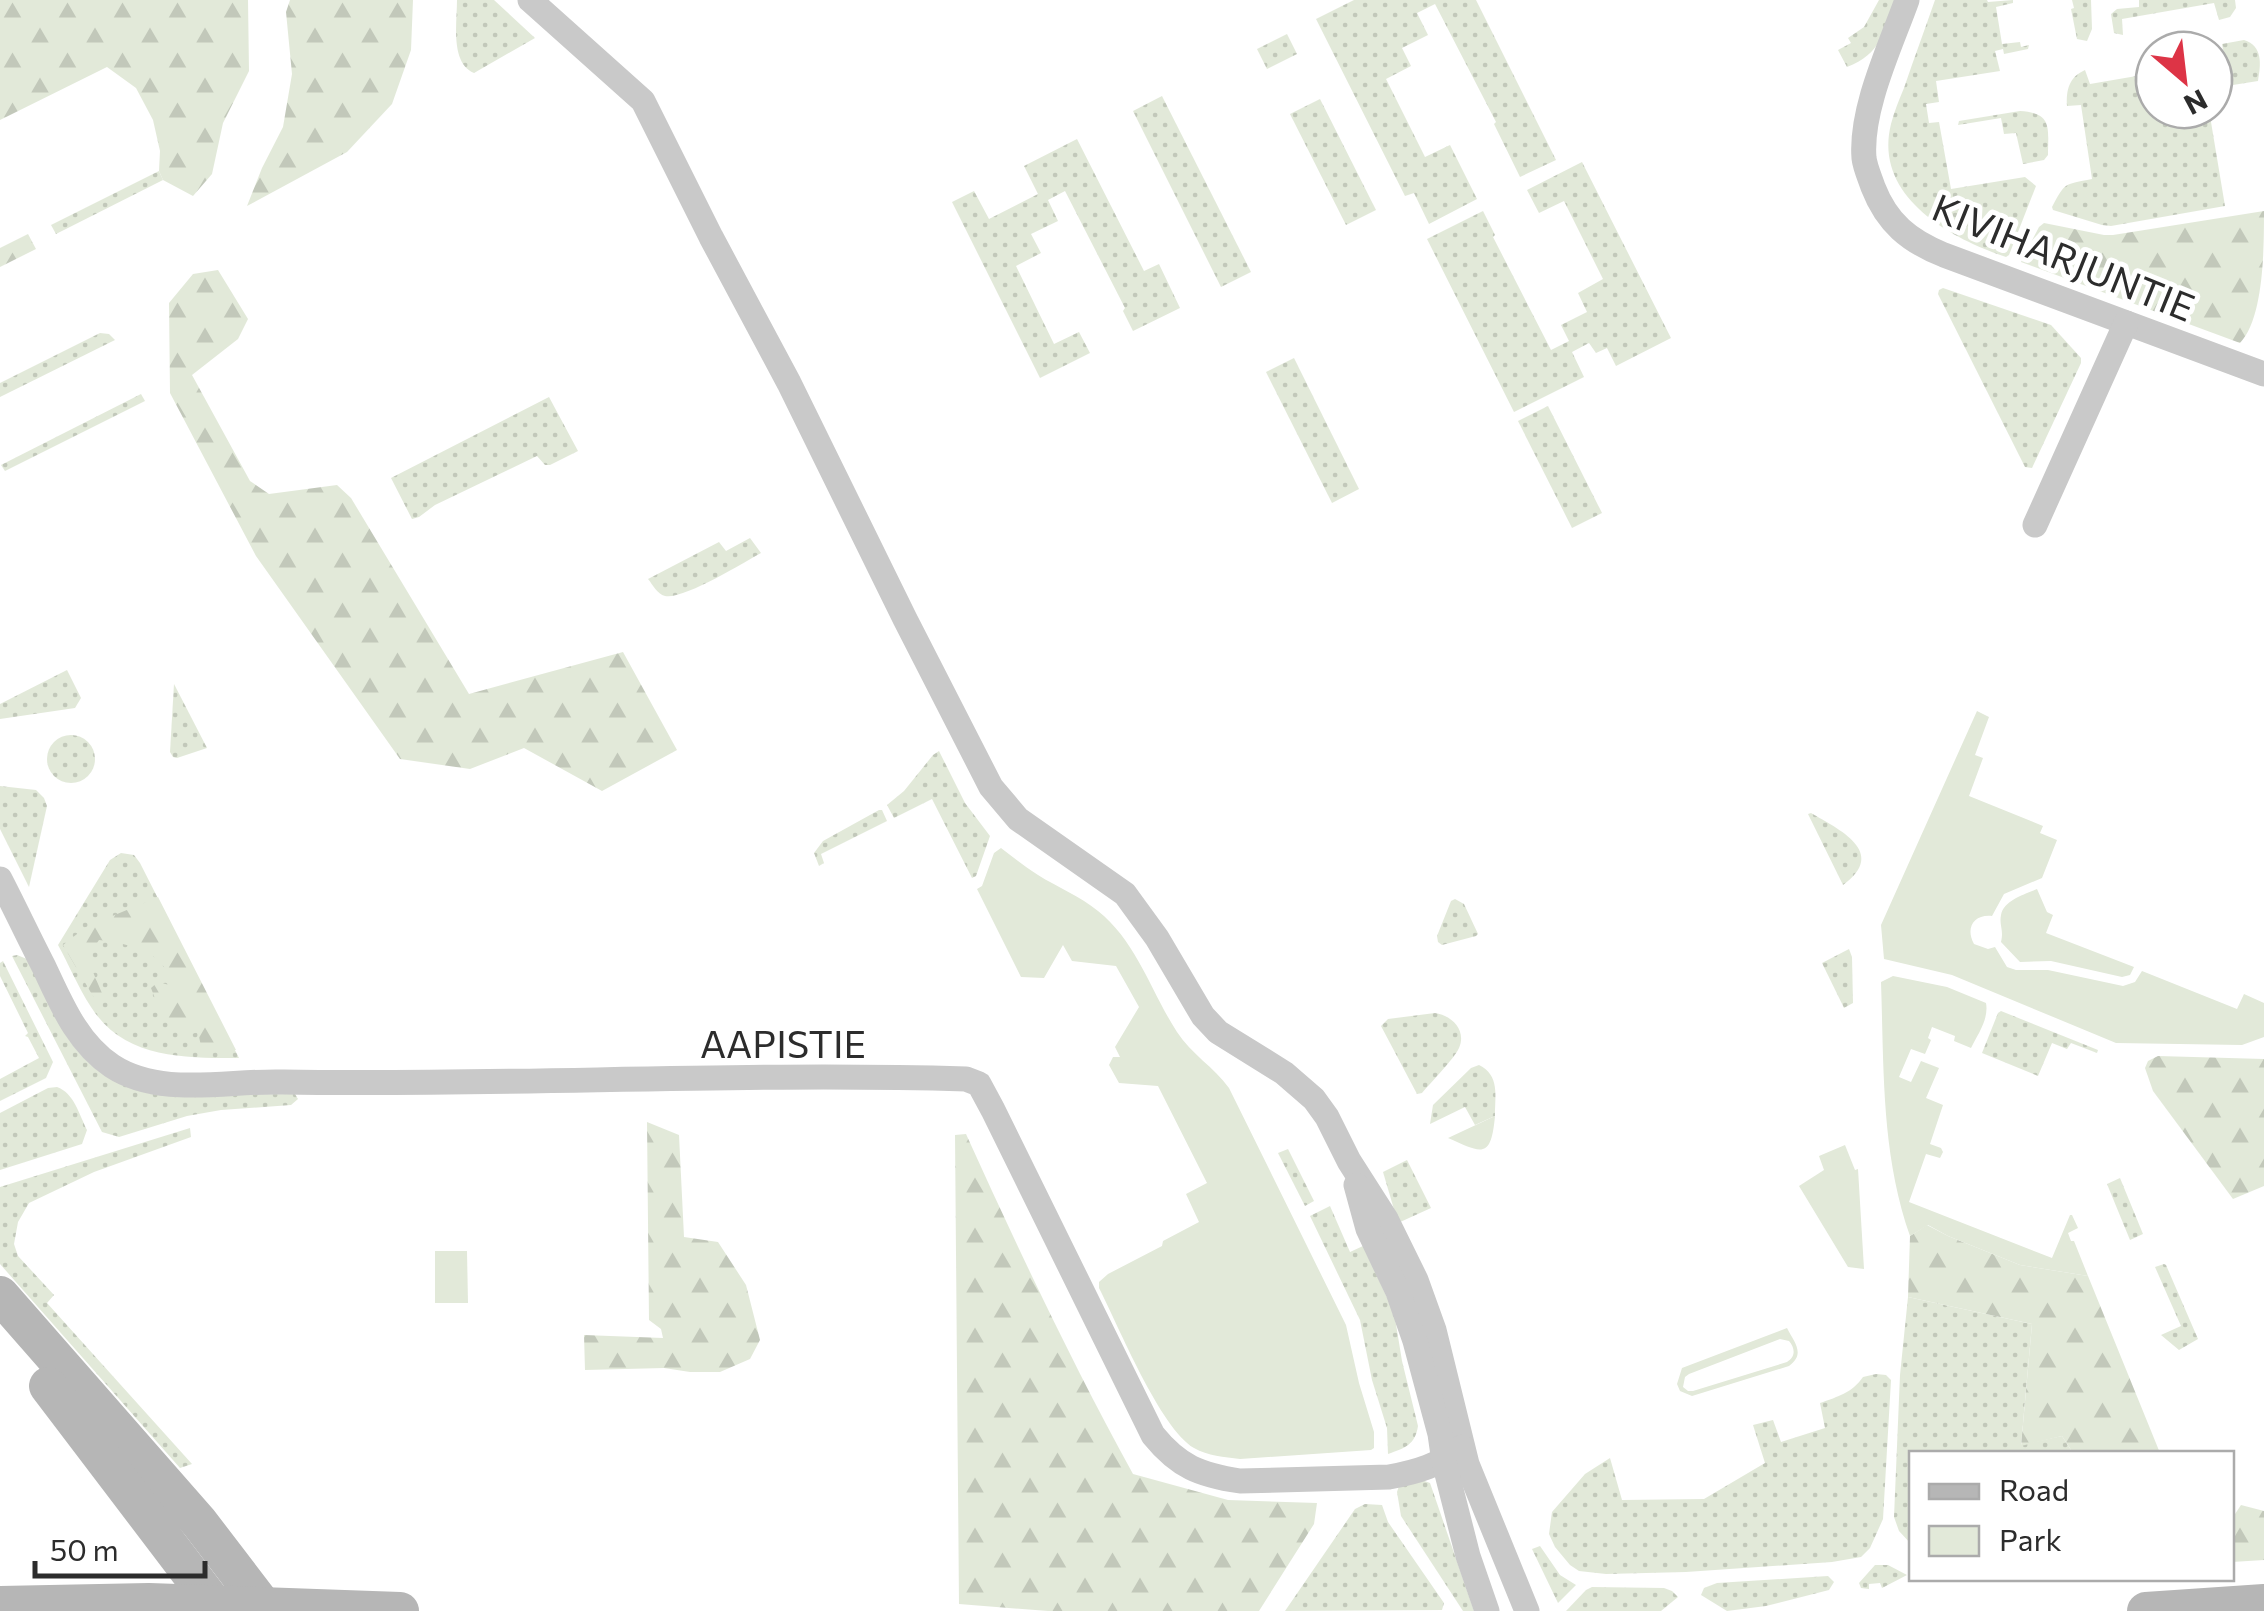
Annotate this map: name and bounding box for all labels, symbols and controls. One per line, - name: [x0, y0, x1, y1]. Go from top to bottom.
- north arrow: [2134, 30, 2234, 130]
- text: N: [2179, 83, 2213, 123]
- street label: KIVIHARJUNTIE: [1926, 182, 2202, 330]
- street label: AAPISTIE: [700, 1019, 866, 1066]
- legend: [1909, 1451, 2234, 1581]
- text: Road: [1999, 1470, 2069, 1507]
- scale bar: [35, 1516, 205, 1578]
- text: Park: [1999, 1520, 2062, 1557]
- text: 50 m: [50, 1530, 119, 1567]

